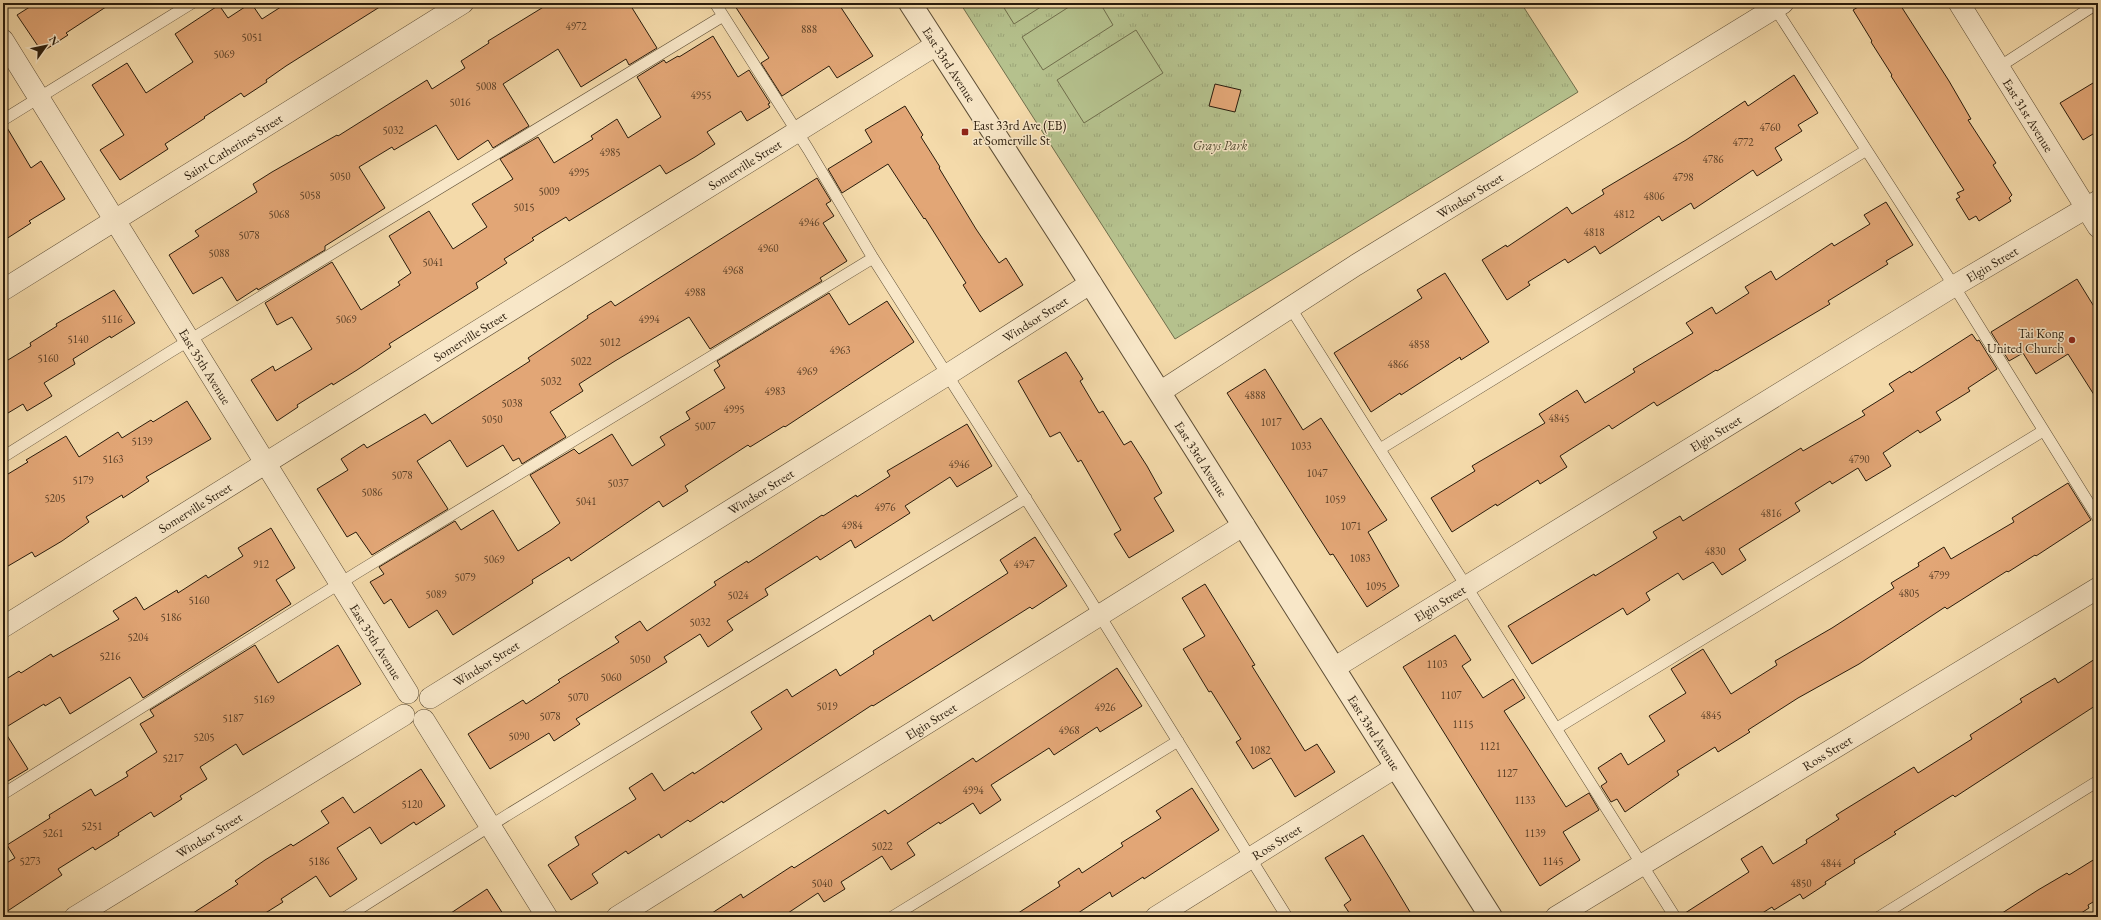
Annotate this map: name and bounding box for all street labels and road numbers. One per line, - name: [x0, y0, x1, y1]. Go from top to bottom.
- street label: East 33rd Avenue: [919, 23, 980, 105]
- street label: East 31st Avenue: [1999, 75, 2058, 155]
- street label: Saint Catherines Street: [180, 109, 285, 184]
- street label: Somerville Street: [705, 135, 784, 194]
- street label: Windsor Street: [1434, 168, 1506, 222]
- street label: Elgin Street: [1963, 242, 2021, 286]
- street label: Windsor Street: [999, 292, 1071, 346]
- street label: Somerville Street: [430, 307, 510, 365]
- street label: East 35th Avenue: [175, 325, 235, 408]
- street label: Elgin Street: [1687, 411, 1744, 455]
- street label: East 33rd Avenue: [1171, 418, 1232, 500]
- street label: Windsor Street: [725, 464, 797, 518]
- street label: Somerville Street: [155, 478, 235, 537]
- street label: Elgin Street: [1411, 581, 1468, 625]
- street label: East 35th Avenue: [346, 600, 406, 683]
- street label: Windsor Street: [450, 636, 522, 690]
- street label: East 33rd Avenue: [1344, 692, 1405, 774]
- street label: Elgin Street: [902, 698, 960, 743]
- street label: Ross Street: [1799, 731, 1855, 774]
- street label: Windsor Street: [173, 808, 245, 862]
- street label: Ross Street: [1248, 820, 1304, 864]

